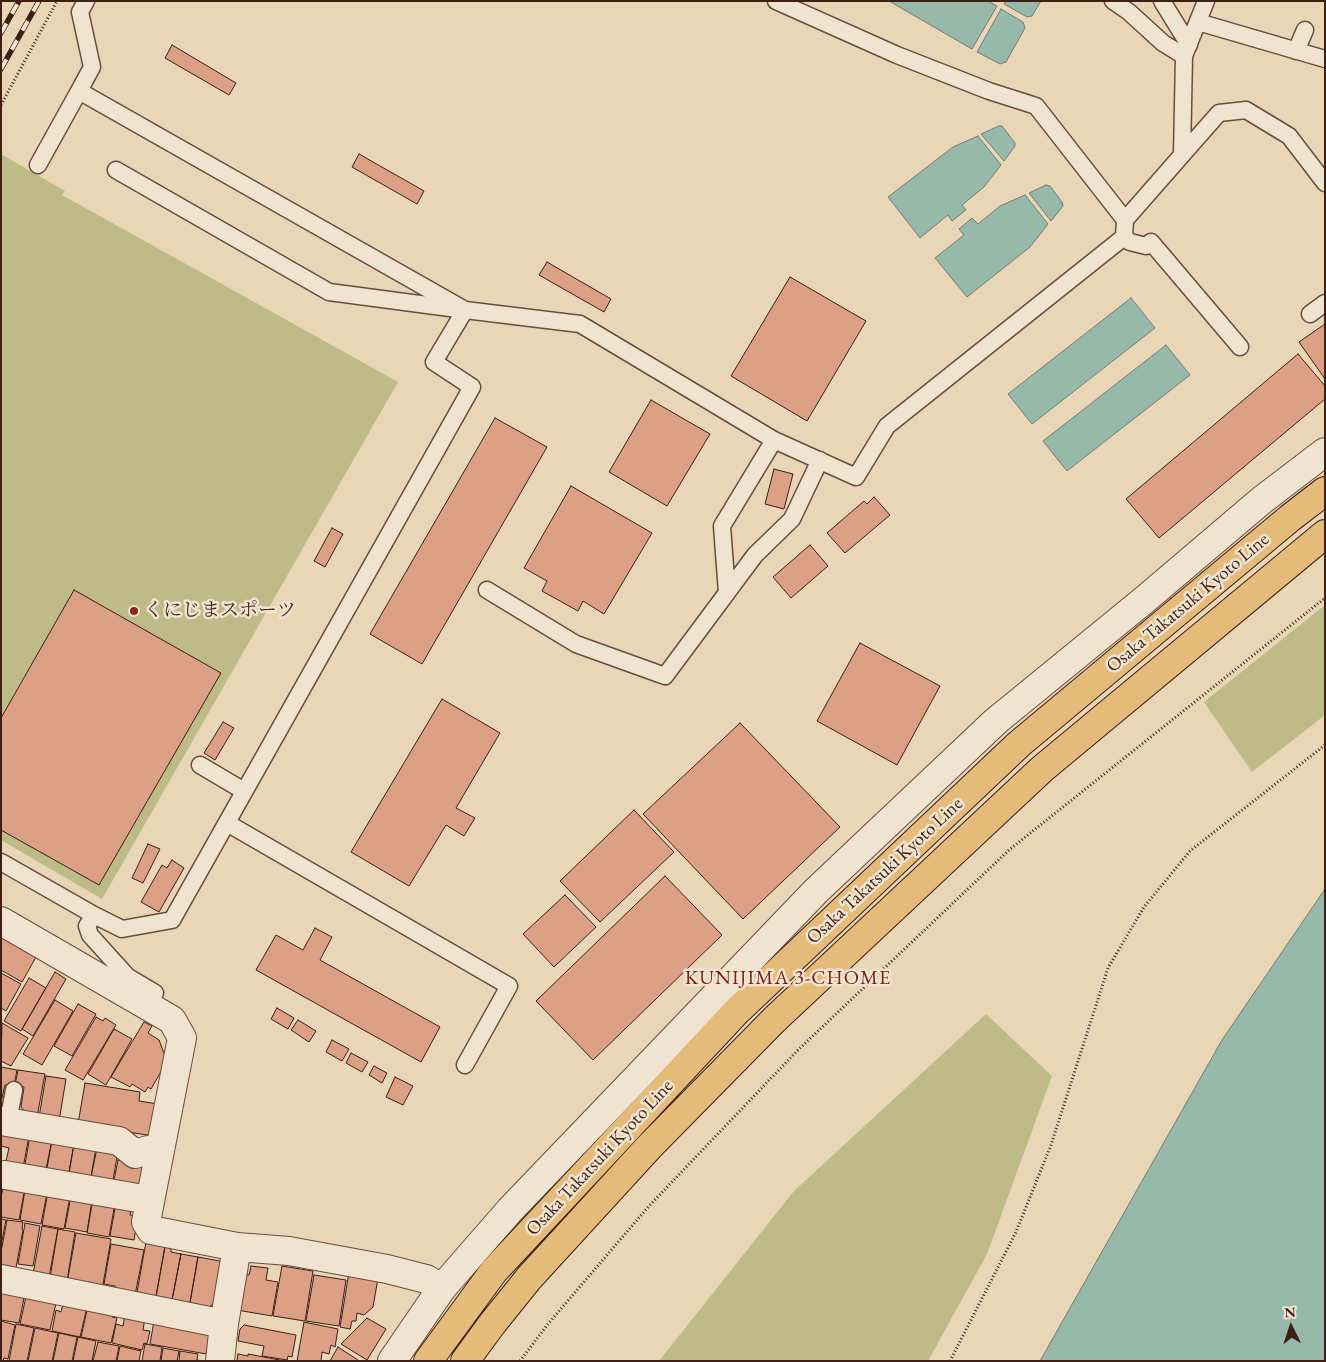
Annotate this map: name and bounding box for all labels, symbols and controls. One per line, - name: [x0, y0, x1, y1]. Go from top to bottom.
- street label: Osaka Takatsuki Kyoto Line: [1102, 528, 1274, 678]
- place label: くにじまスポーツ: [144, 600, 296, 622]
- marker: くにじまスポーツ: [128, 605, 140, 617]
- street label: Osaka Takatsuki Kyoto Line: [802, 793, 968, 949]
- district label: KUNIJIMA 3-CHOME: [683, 967, 893, 991]
- street label: Osaka Takatsuki Kyoto Line: [522, 1075, 678, 1241]
- north arrow: [1266, 1302, 1316, 1352]
- text: N: [1284, 1303, 1296, 1321]

